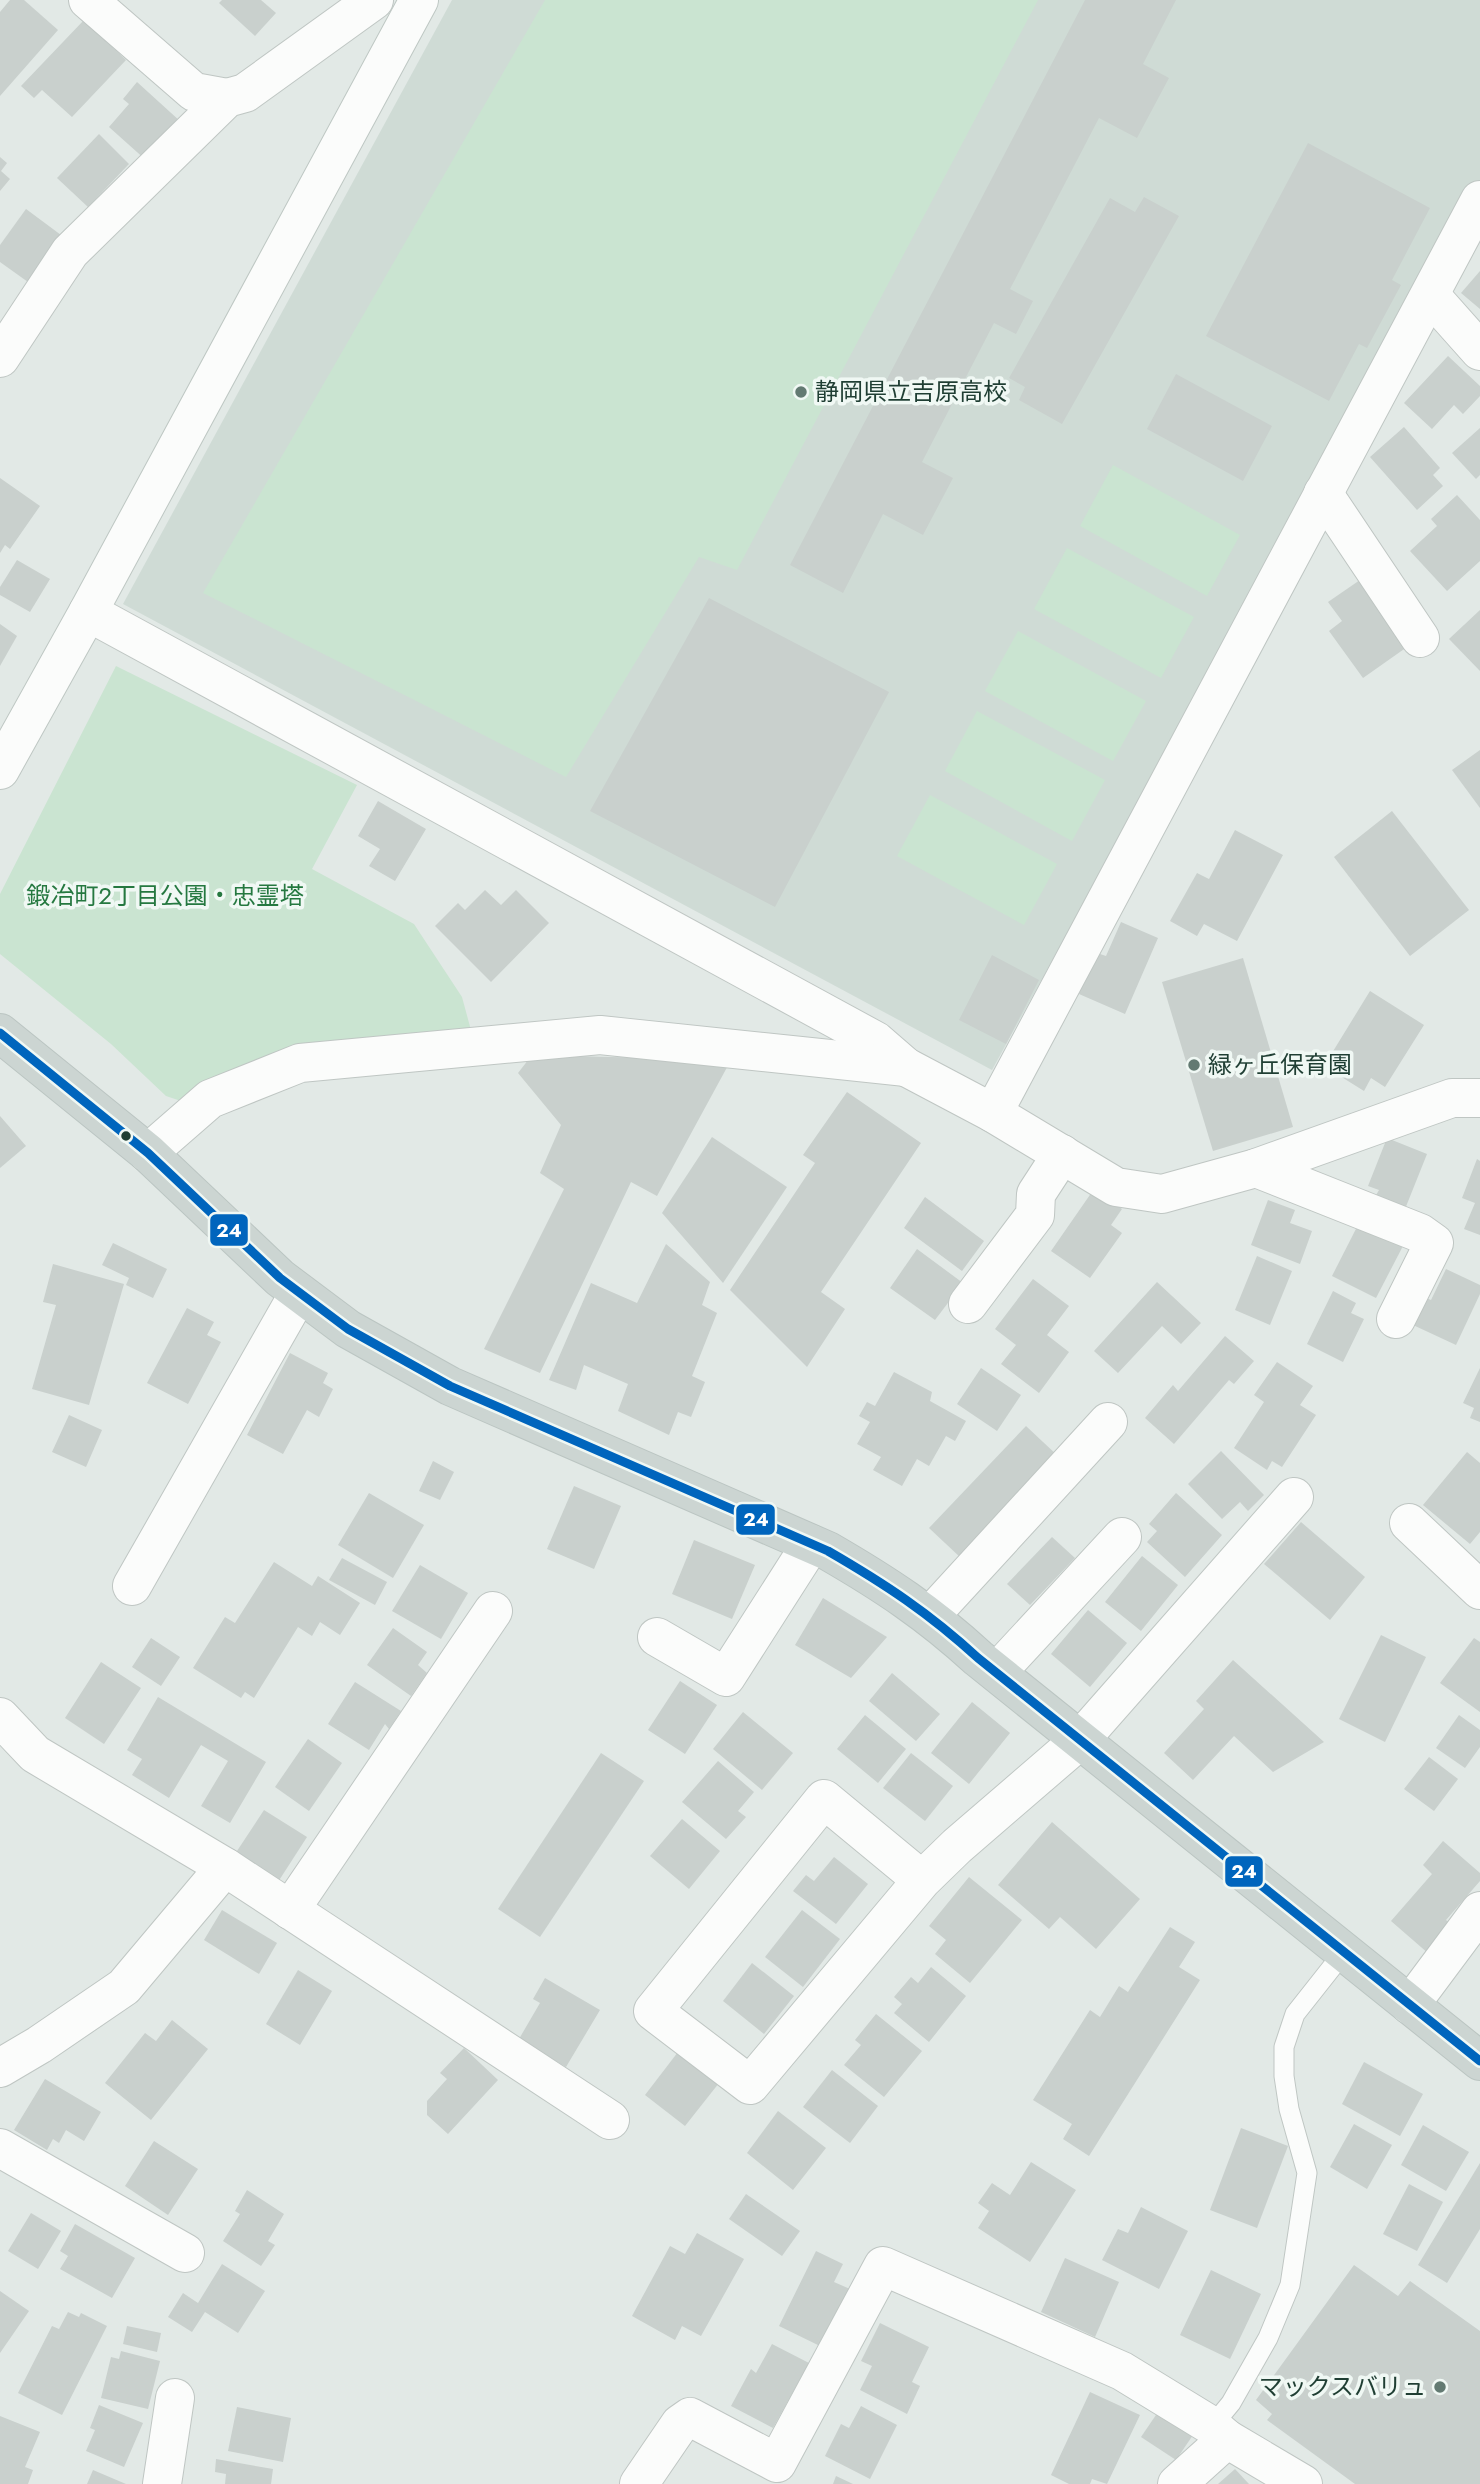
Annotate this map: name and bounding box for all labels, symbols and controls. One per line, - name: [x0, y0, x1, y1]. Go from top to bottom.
- place label: 静岡県立吉原高校: [815, 374, 1007, 409]
- marker: 静岡県立吉原高校: [793, 384, 809, 400]
- park label: 鍛冶町2丁目公園・忠霊塔: [26, 878, 304, 913]
- place label: 緑ヶ丘保育園: [1208, 1047, 1352, 1082]
- marker: 緑ヶ丘保育園: [1186, 1057, 1202, 1073]
- unlabelled marker: [119, 1129, 133, 1143]
- line badge: 24: [209, 1213, 249, 1247]
- text: 24: [216, 1217, 242, 1244]
- line badge: 24: [735, 1503, 776, 1536]
- text: 24: [743, 1506, 769, 1533]
- line badge: 24: [1224, 1855, 1264, 1888]
- text: 24: [1231, 1858, 1257, 1885]
- place label: マックスバリュ: [1259, 2369, 1426, 2404]
- marker: マックスバリュ: [1432, 2379, 1448, 2395]

